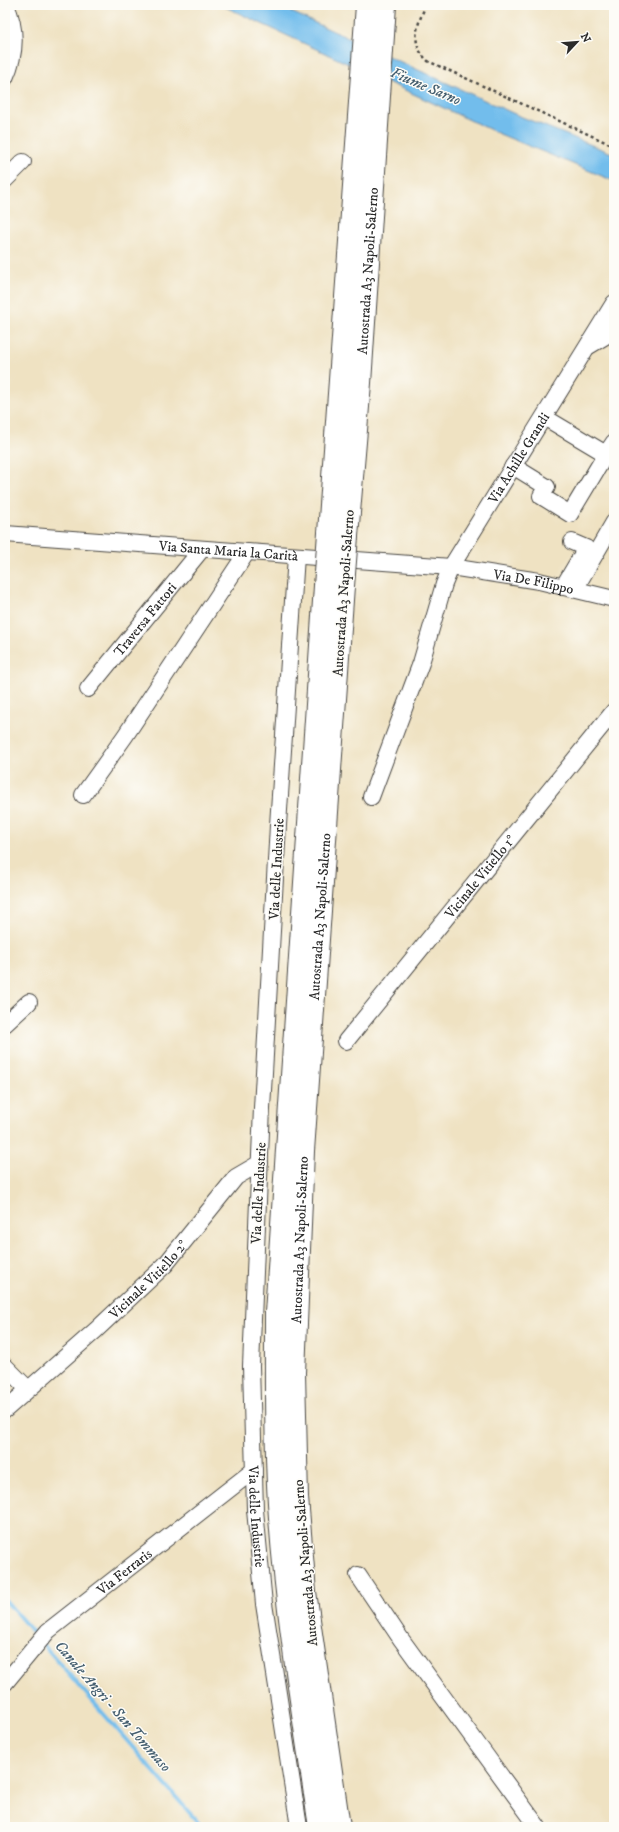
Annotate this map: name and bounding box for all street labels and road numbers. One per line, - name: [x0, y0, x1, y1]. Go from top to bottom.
- street label: Autostrada A3 Napoli-Salerno: [354, 187, 383, 355]
- street label: Via Achille Grandi: [484, 409, 554, 508]
- street label: Autostrada A3 Napoli-Salerno: [329, 509, 359, 677]
- street label: Via Santa Maria la Carità: [157, 537, 299, 566]
- street label: Via De Filippo: [491, 566, 575, 599]
- street label: Traversa Fattori: [110, 579, 181, 660]
- street label: Via delle Industrie: [265, 818, 289, 921]
- street label: Vicinale Vitiello 1°: [441, 831, 520, 923]
- street label: Autostrada A3 Napoli-Salerno: [306, 832, 335, 1001]
- street label: Via delle Industrie: [247, 1142, 271, 1245]
- street label: Autostrada A3 Napoli-Salerno: [288, 1156, 313, 1324]
- street label: Vicinale Vitiello 2°: [105, 1236, 192, 1324]
- street label: Via delle Industrie: [244, 1464, 268, 1569]
- street label: Autostrada A3 Napoli-Salerno: [290, 1479, 322, 1647]
- street label: Via Ferraris: [93, 1545, 156, 1600]

